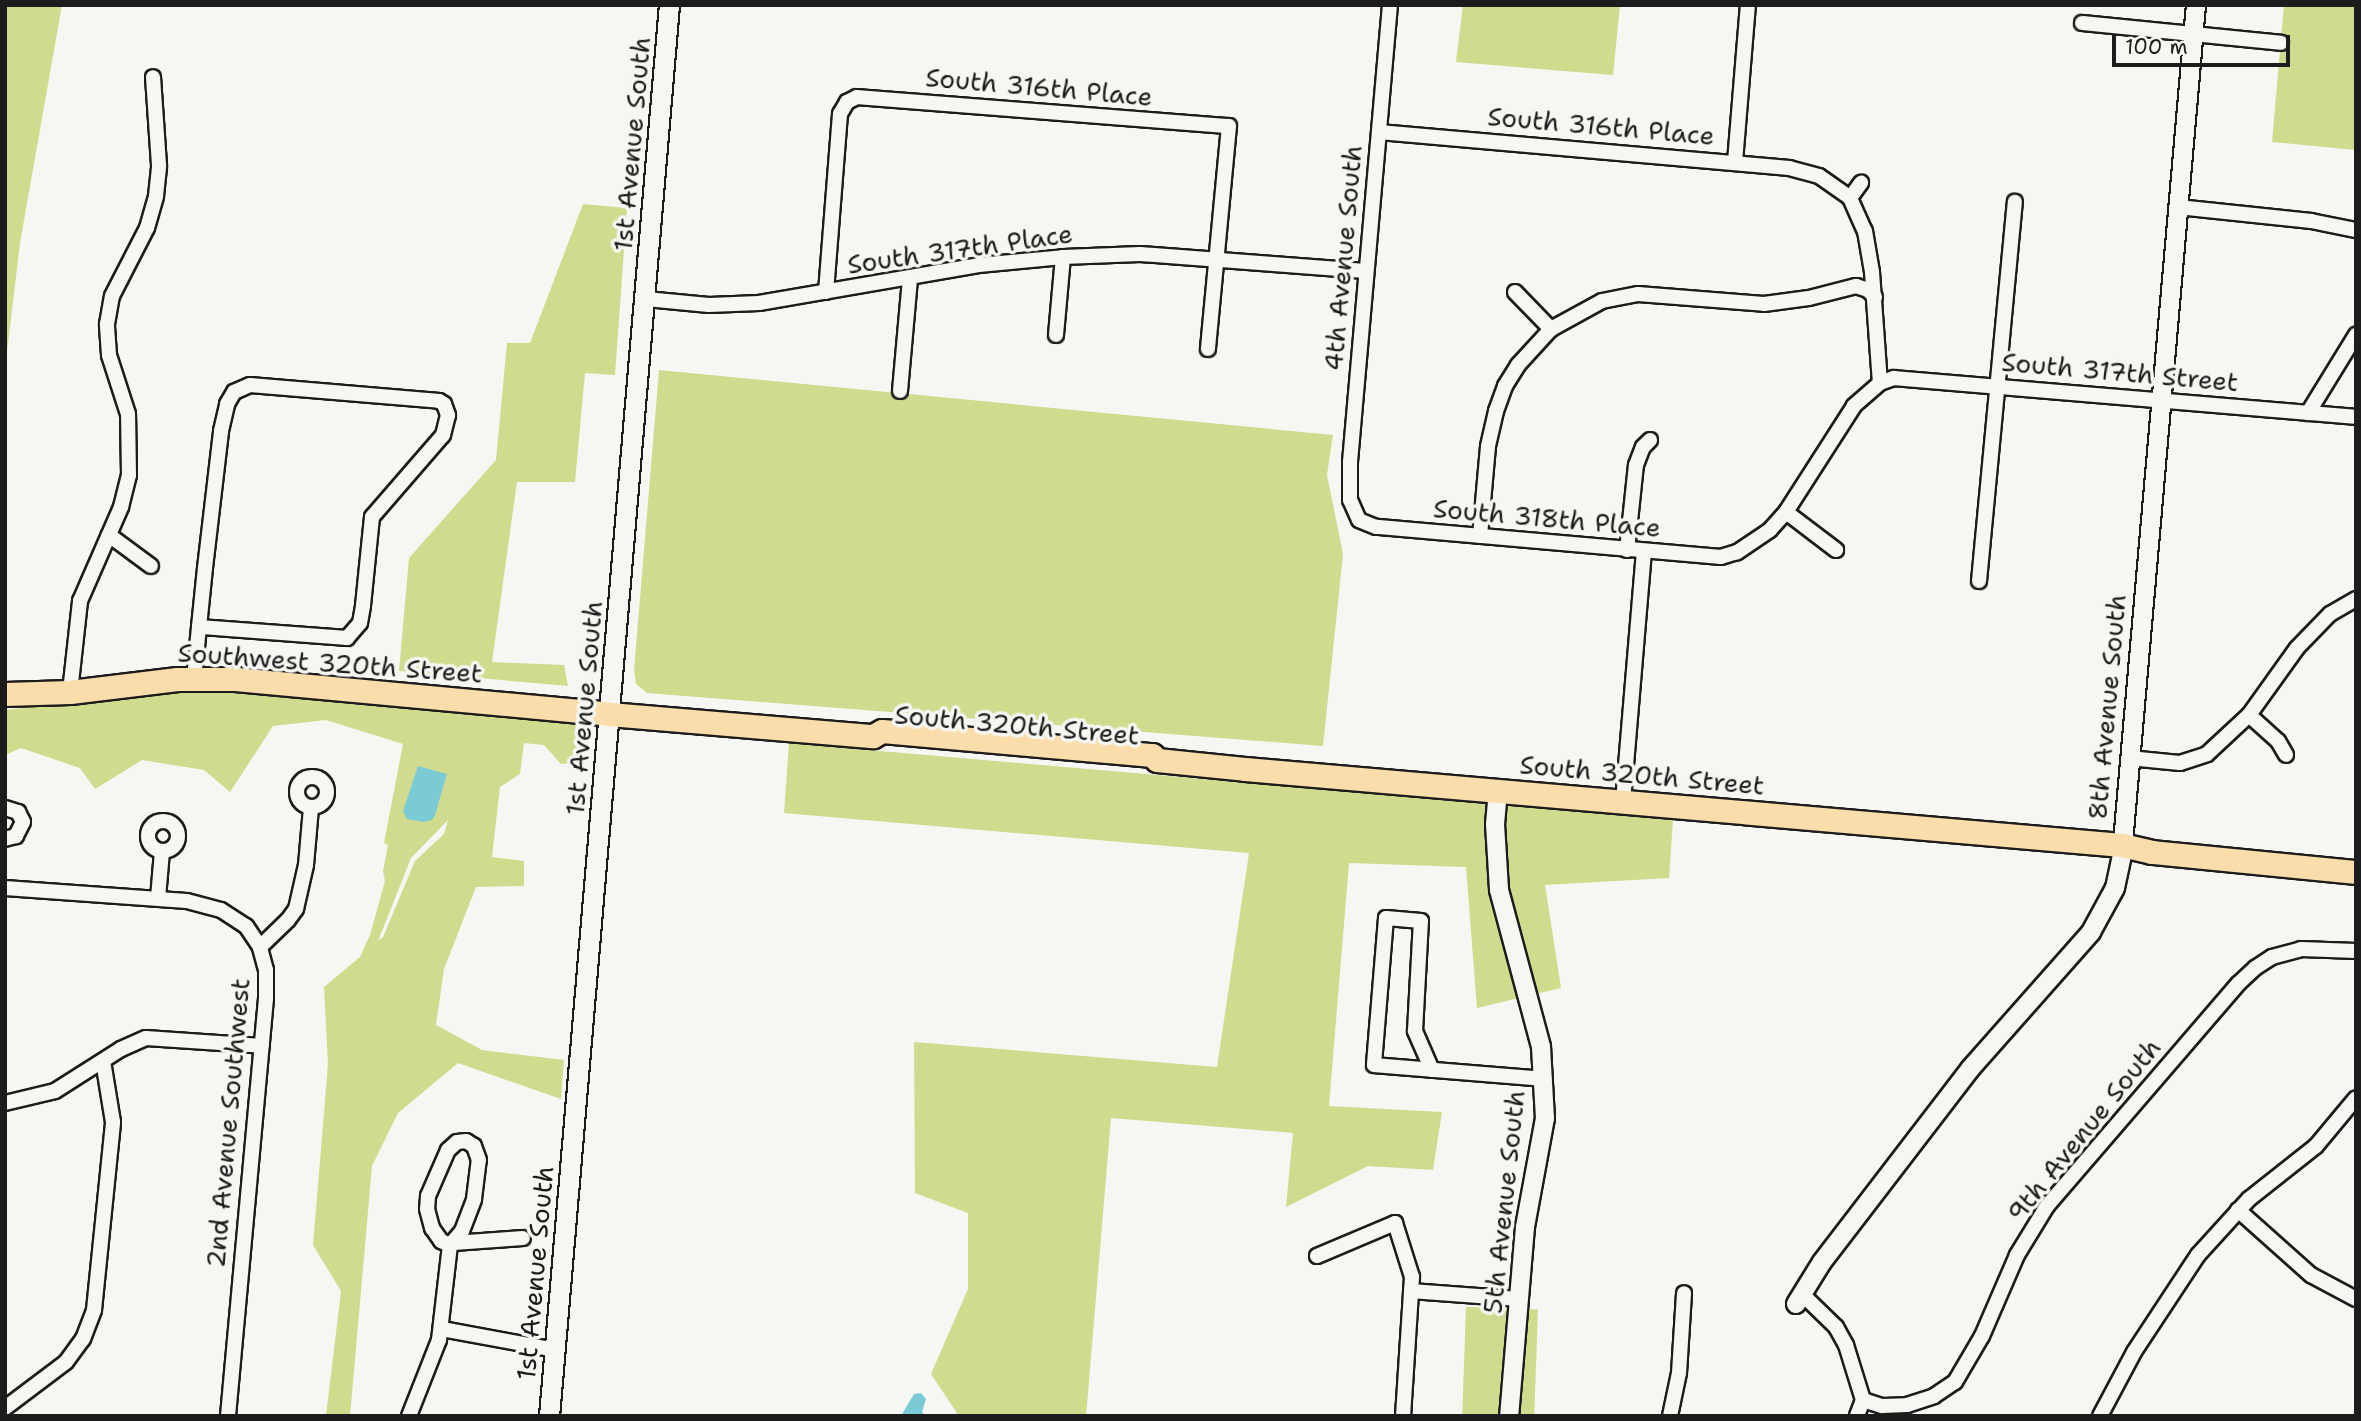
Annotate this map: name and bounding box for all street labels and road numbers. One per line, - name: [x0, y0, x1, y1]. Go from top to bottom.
- street label: 1st Avenue South: [607, 36, 657, 252]
- street label: South 316th Place: [924, 62, 1154, 112]
- street label: South 316th Place: [1486, 101, 1716, 151]
- street label: 4th Avenue South: [1318, 144, 1368, 372]
- street label: South 317th Place: [845, 218, 1075, 280]
- street label: South 317th Street: [2000, 346, 2240, 398]
- street label: South 318th Place: [1432, 493, 1662, 543]
- street label: 8th Avenue South: [2082, 593, 2132, 821]
- street label: 1st Avenue South: [559, 600, 609, 816]
- street label: Southwest 320th Street: [177, 637, 483, 689]
- street label: South 320th Street: [893, 699, 1141, 751]
- street label: South 320th Street: [1518, 749, 1766, 801]
- street label: 2nd Avenue Southwest: [200, 977, 256, 1269]
- street label: 9th Avenue South: [2001, 1032, 2167, 1228]
- street label: 5th Avenue South: [1477, 1089, 1531, 1315]
- street label: 1st Avenue South: [510, 1165, 560, 1381]

